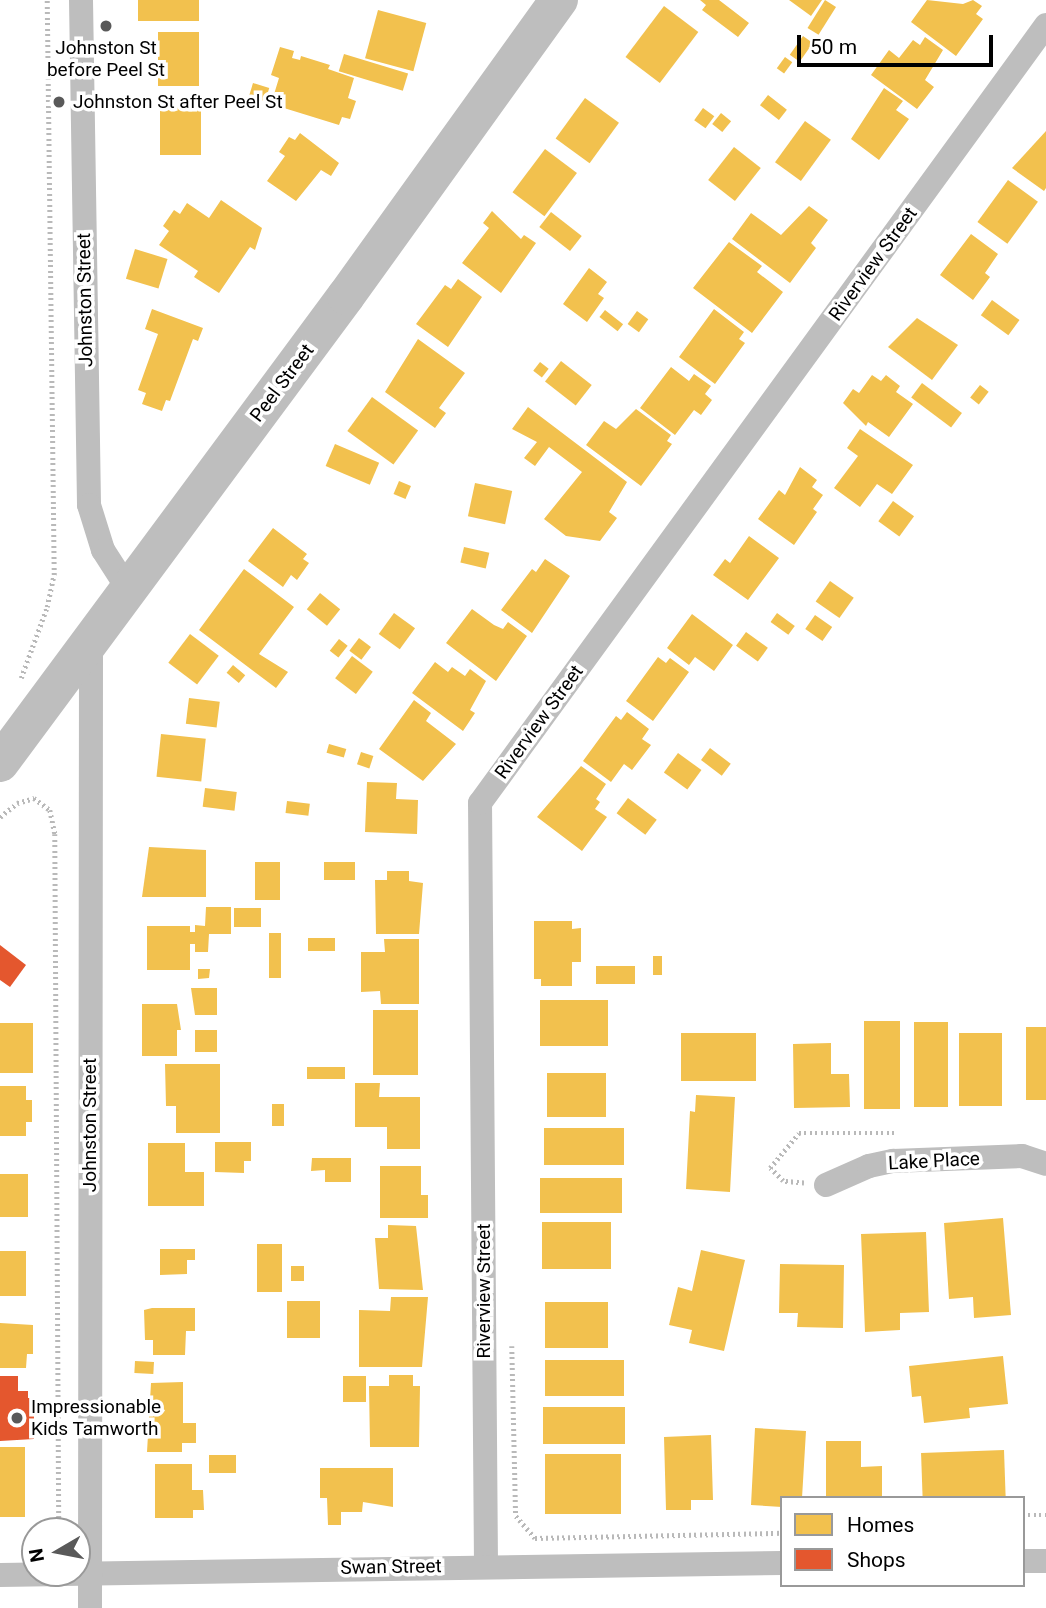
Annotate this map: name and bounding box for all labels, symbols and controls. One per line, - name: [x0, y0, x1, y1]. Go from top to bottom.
- marker: Johnston St before Peel St: [98, 18, 114, 34]
- scale bar: [801, 21, 997, 65]
- text: 50 m: [810, 35, 857, 59]
- place label: Johnston St before Peel St: [47, 37, 165, 81]
- place label: Johnston St after Peel St: [73, 91, 283, 113]
- marker: Johnston St after Peel St: [51, 94, 67, 110]
- street label: Riverview Street: [824, 203, 922, 325]
- street label: Johnston Street: [72, 233, 98, 367]
- street label: Peel Street: [245, 340, 319, 426]
- street label: Riverview Street: [490, 661, 588, 783]
- street label: Johnston Street: [79, 1058, 101, 1192]
- street label: Lake Place: [888, 1147, 980, 1175]
- street label: Riverview Street: [473, 1223, 495, 1359]
- place label: Impressionable Kids Tamworth: [31, 1396, 161, 1440]
- marker: Impressionable Kids Tamworth: [9, 1410, 25, 1426]
- legend: [780, 1496, 1025, 1587]
- text: Homes: [847, 1513, 914, 1537]
- north arrow: [21, 1517, 91, 1587]
- text: N: [24, 1547, 49, 1564]
- text: Shops: [847, 1548, 906, 1572]
- street label: Swan Street: [340, 1555, 442, 1579]

